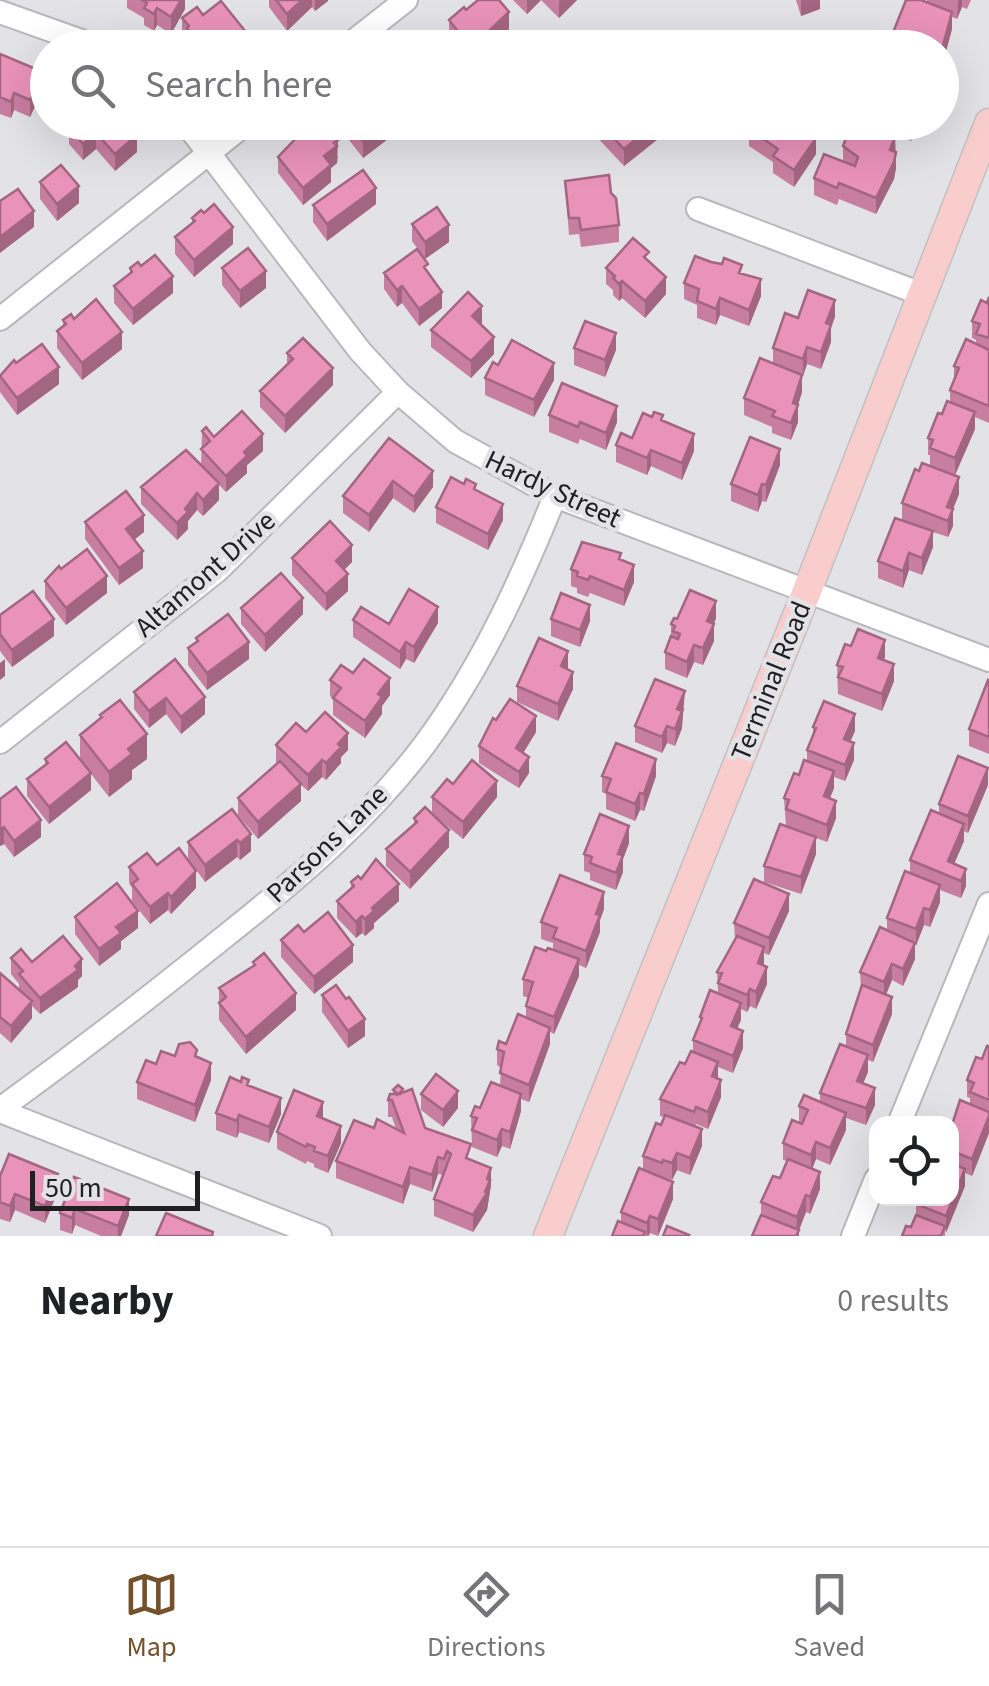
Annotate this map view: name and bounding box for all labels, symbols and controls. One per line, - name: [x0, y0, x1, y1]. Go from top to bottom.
- search box: [30, 30, 959, 140]
- icon: search: [65, 58, 120, 113]
- text: Search here: [145, 58, 332, 112]
- street label: Hardy Street: [478, 440, 628, 538]
- street label: Altamont Drive: [126, 502, 284, 646]
- street label: Terminal Road: [721, 595, 821, 767]
- street label: Parsons Lane: [257, 776, 397, 912]
- map controls: [869, 1116, 959, 1206]
- button: locate: [869, 1116, 959, 1206]
- scale bar: [30, 1166, 200, 1210]
- text: 50 m: [45, 1168, 102, 1208]
- text: Nearby: [40, 1271, 174, 1331]
- text: 0 results: [837, 1278, 949, 1324]
- tab: Map: [124, 1567, 179, 1667]
- tab: Directions: [427, 1567, 546, 1667]
- tab: Saved: [794, 1567, 865, 1667]

